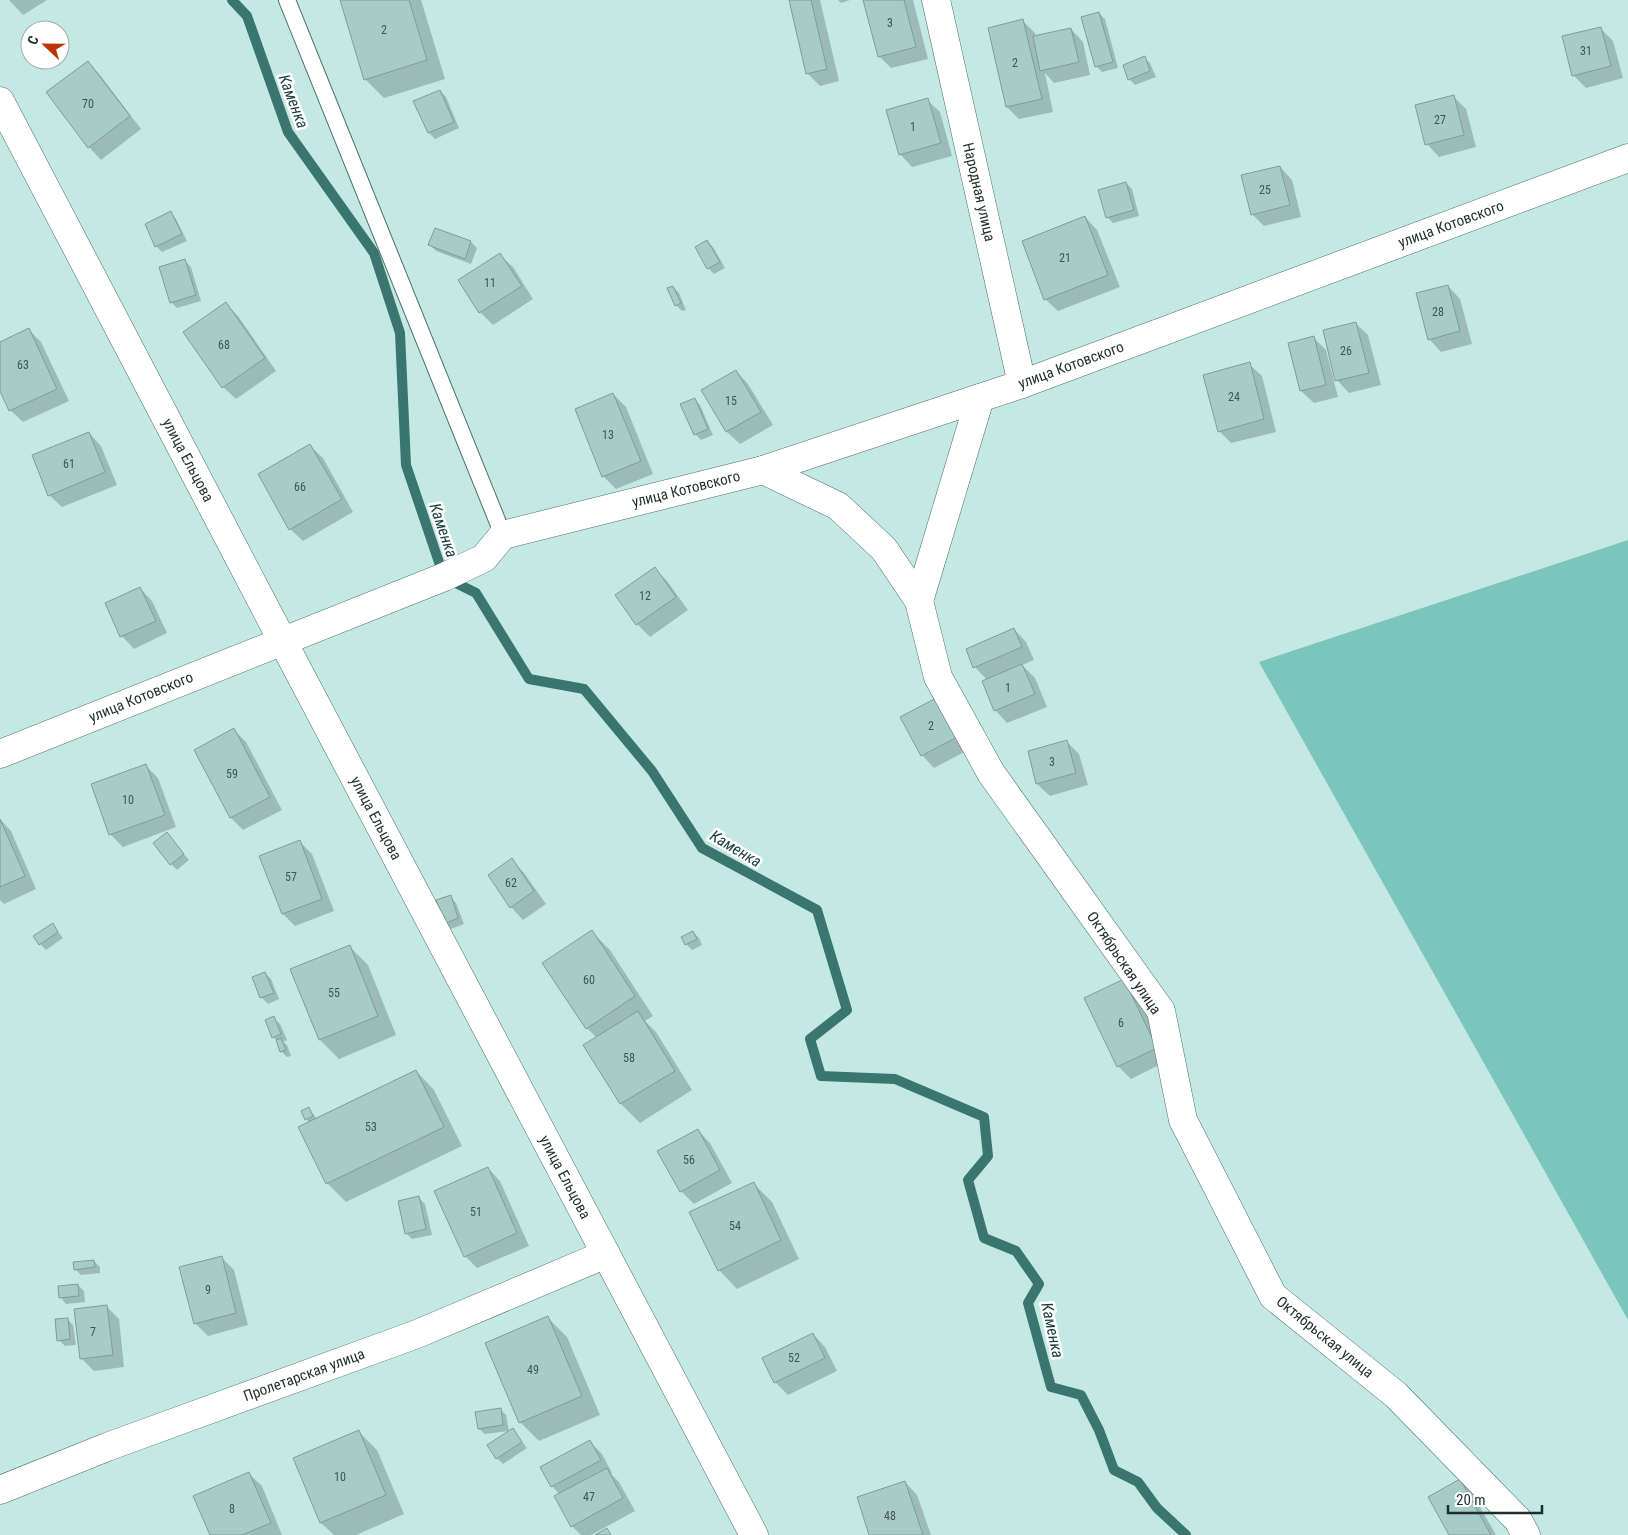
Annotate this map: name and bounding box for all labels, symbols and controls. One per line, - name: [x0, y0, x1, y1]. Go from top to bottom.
- house number: 3: [887, 16, 893, 30]
- north arrow: [20, 20, 70, 70]
- house number: 2: [381, 23, 387, 37]
- text: С: [24, 33, 42, 47]
- house number: 31: [1580, 44, 1592, 58]
- house number: 2: [1012, 56, 1018, 70]
- water label: Каменка: [275, 72, 312, 131]
- house number: 70: [82, 97, 94, 111]
- house number: 27: [1434, 113, 1446, 127]
- house number: 1: [910, 120, 916, 134]
- street label: Народная улица: [959, 141, 999, 243]
- house number: 25: [1259, 183, 1271, 197]
- street label: улица Котовского: [1396, 197, 1506, 251]
- house number: 21: [1059, 251, 1071, 265]
- house number: 11: [484, 276, 496, 290]
- house number: 28: [1432, 305, 1444, 319]
- house number: 68: [218, 338, 230, 352]
- street label: улица Котовского: [1016, 338, 1126, 392]
- house number: 26: [1340, 344, 1352, 358]
- house number: 63: [17, 358, 29, 372]
- house number: 24: [1228, 390, 1240, 404]
- house number: 15: [725, 394, 737, 408]
- street label: улица Ельцова: [158, 415, 218, 505]
- house number: 13: [602, 428, 614, 442]
- house number: 61: [63, 457, 75, 471]
- street label: улица Котовского: [630, 467, 742, 511]
- house number: 66: [294, 480, 306, 494]
- water label: Каменка: [425, 500, 462, 560]
- house number: 12: [639, 589, 651, 603]
- street label: улица Котовского: [86, 668, 196, 726]
- house number: 1: [1005, 681, 1011, 695]
- house number: 2: [928, 719, 934, 733]
- house number: 3: [1049, 755, 1055, 769]
- house number: 59: [226, 767, 238, 781]
- street label: улица Ельцова: [346, 773, 406, 863]
- house number: 10: [122, 793, 134, 807]
- water label: Каменка: [707, 826, 765, 871]
- house number: 57: [285, 870, 297, 884]
- house number: 62: [505, 876, 517, 890]
- street label: Октябрьская улица: [1083, 908, 1165, 1018]
- house number: 60: [583, 973, 595, 987]
- house number: 55: [328, 986, 340, 1000]
- house number: 6: [1118, 1016, 1124, 1030]
- house number: 58: [623, 1051, 635, 1065]
- house number: 53: [365, 1120, 377, 1134]
- street label: улица Ельцова: [535, 1132, 595, 1222]
- house number: 56: [683, 1153, 695, 1167]
- house number: 51: [470, 1205, 482, 1219]
- house number: 54: [729, 1219, 741, 1233]
- house number: 9: [205, 1283, 211, 1297]
- street label: Октябрьская улица: [1273, 1292, 1377, 1382]
- water label: Каменка: [1037, 1301, 1068, 1360]
- house number: 7: [90, 1325, 96, 1339]
- street label: Пролетарская улица: [241, 1345, 367, 1405]
- house number: 52: [788, 1351, 800, 1365]
- house number: 49: [527, 1363, 539, 1377]
- house number: 10: [334, 1470, 346, 1484]
- scale bar: [1448, 1482, 1542, 1514]
- house number: 47: [583, 1490, 595, 1504]
- text: 20 m: [1456, 1491, 1486, 1509]
- house number: 8: [229, 1502, 235, 1516]
- house number: 48: [884, 1509, 896, 1523]

